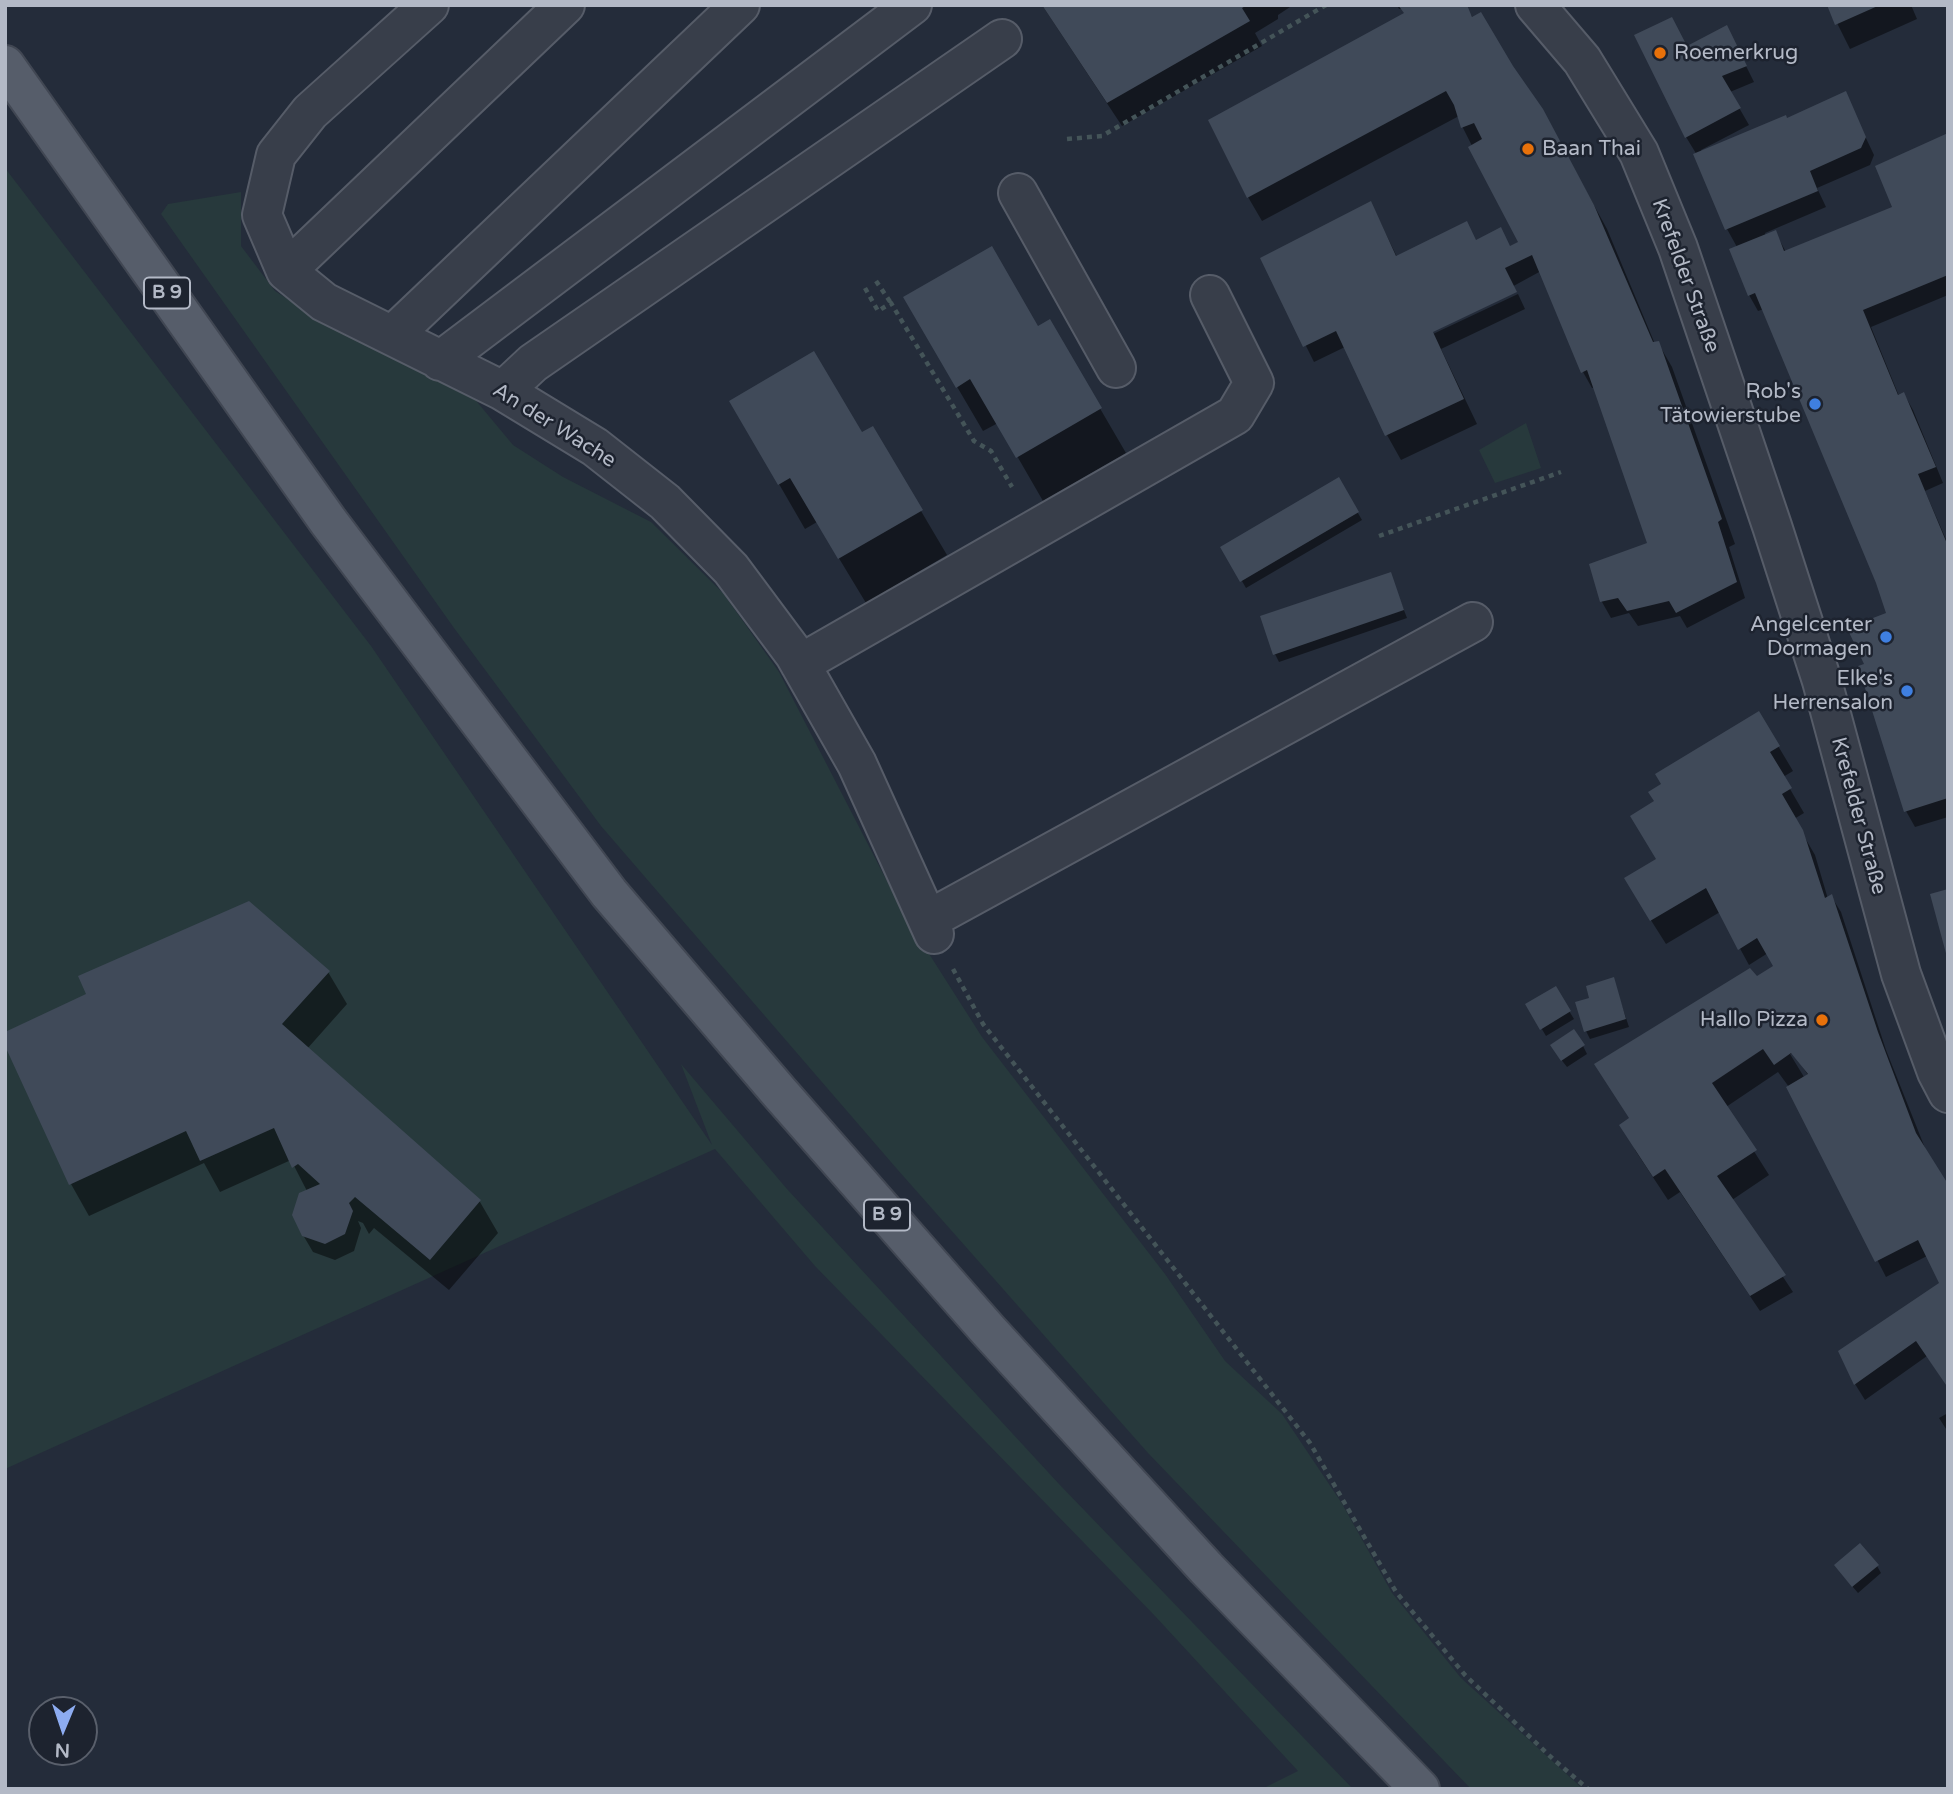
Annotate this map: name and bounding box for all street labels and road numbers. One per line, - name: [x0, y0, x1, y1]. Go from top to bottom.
- street label: Krefelder Straße: [1645, 196, 1725, 356]
- road number: B 9: [144, 278, 190, 308]
- street label: An der Wache: [488, 378, 620, 474]
- street label: Krefelder Straße: [1825, 735, 1891, 897]
- road number: B 9: [864, 1200, 910, 1231]

